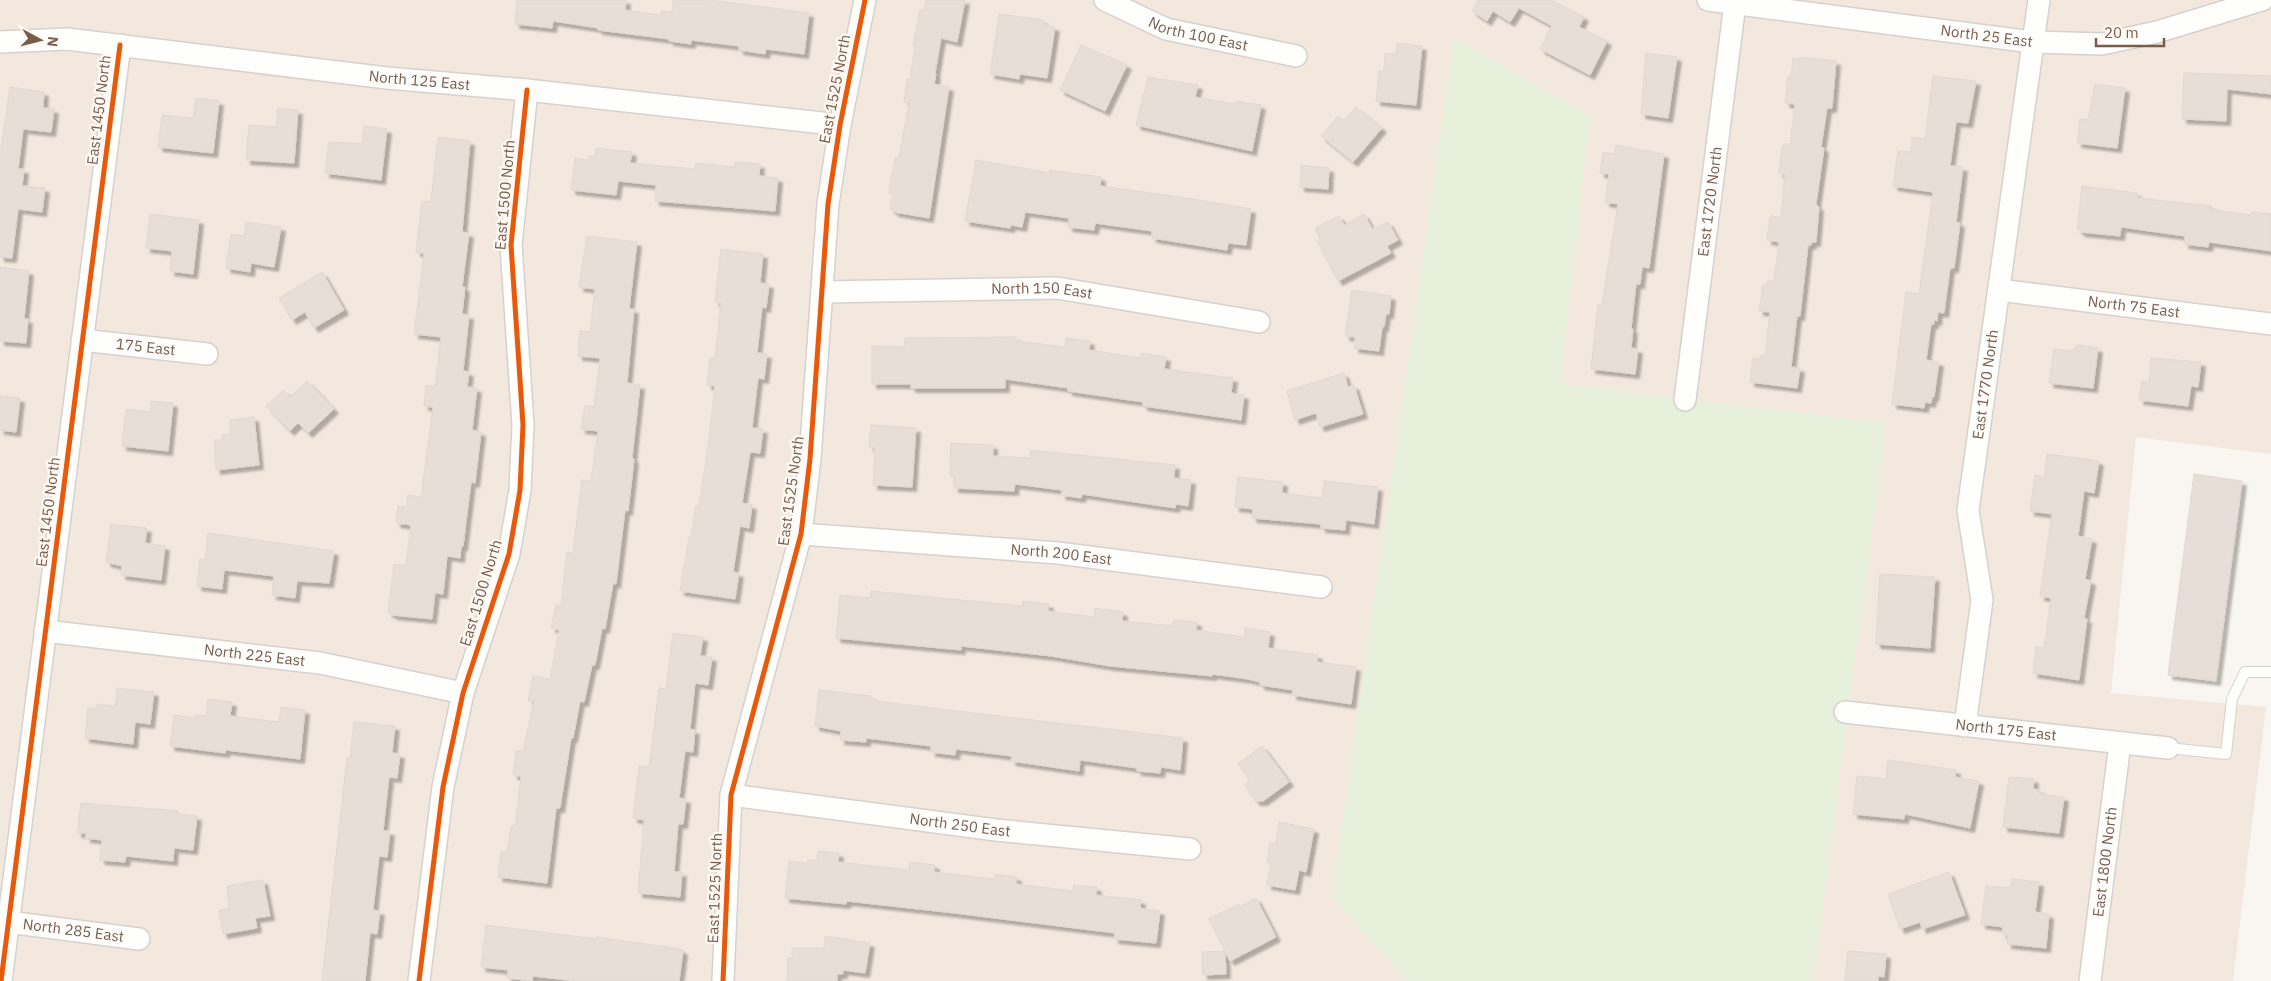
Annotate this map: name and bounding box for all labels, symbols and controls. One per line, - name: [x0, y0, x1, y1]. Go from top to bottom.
- street label: North 100 East: [1145, 12, 1250, 55]
- north arrow: [15, 15, 65, 65]
- scale bar: [2096, 15, 2164, 47]
- street label: North 25 East: [1940, 20, 2034, 51]
- text: 20 m: [2104, 23, 2139, 42]
- street label: East 1525 North: [815, 33, 854, 145]
- text: N: [43, 35, 62, 48]
- street label: East 1450 North: [82, 54, 115, 166]
- street label: North 125 East: [368, 66, 471, 94]
- street label: East 1500 North: [490, 139, 519, 251]
- street label: East 1720 North: [1693, 145, 1726, 258]
- street label: North 150 East: [991, 278, 1094, 303]
- street label: North 75 East: [2087, 291, 2181, 322]
- street label: East 1770 North: [1968, 328, 2002, 441]
- street label: 175 East: [115, 334, 176, 359]
- street label: East 1525 North: [773, 435, 808, 547]
- street label: East 1450 North: [31, 456, 64, 568]
- street label: East 1500 North: [455, 537, 506, 649]
- street label: North 200 East: [1010, 540, 1113, 569]
- street label: North 225 East: [203, 640, 306, 670]
- street label: North 175 East: [1954, 714, 2058, 745]
- street label: East 1800 North: [2088, 806, 2121, 918]
- street label: North 250 East: [908, 809, 1011, 840]
- street label: East 1525 North: [703, 832, 726, 944]
- street label: North 285 East: [22, 914, 125, 946]

